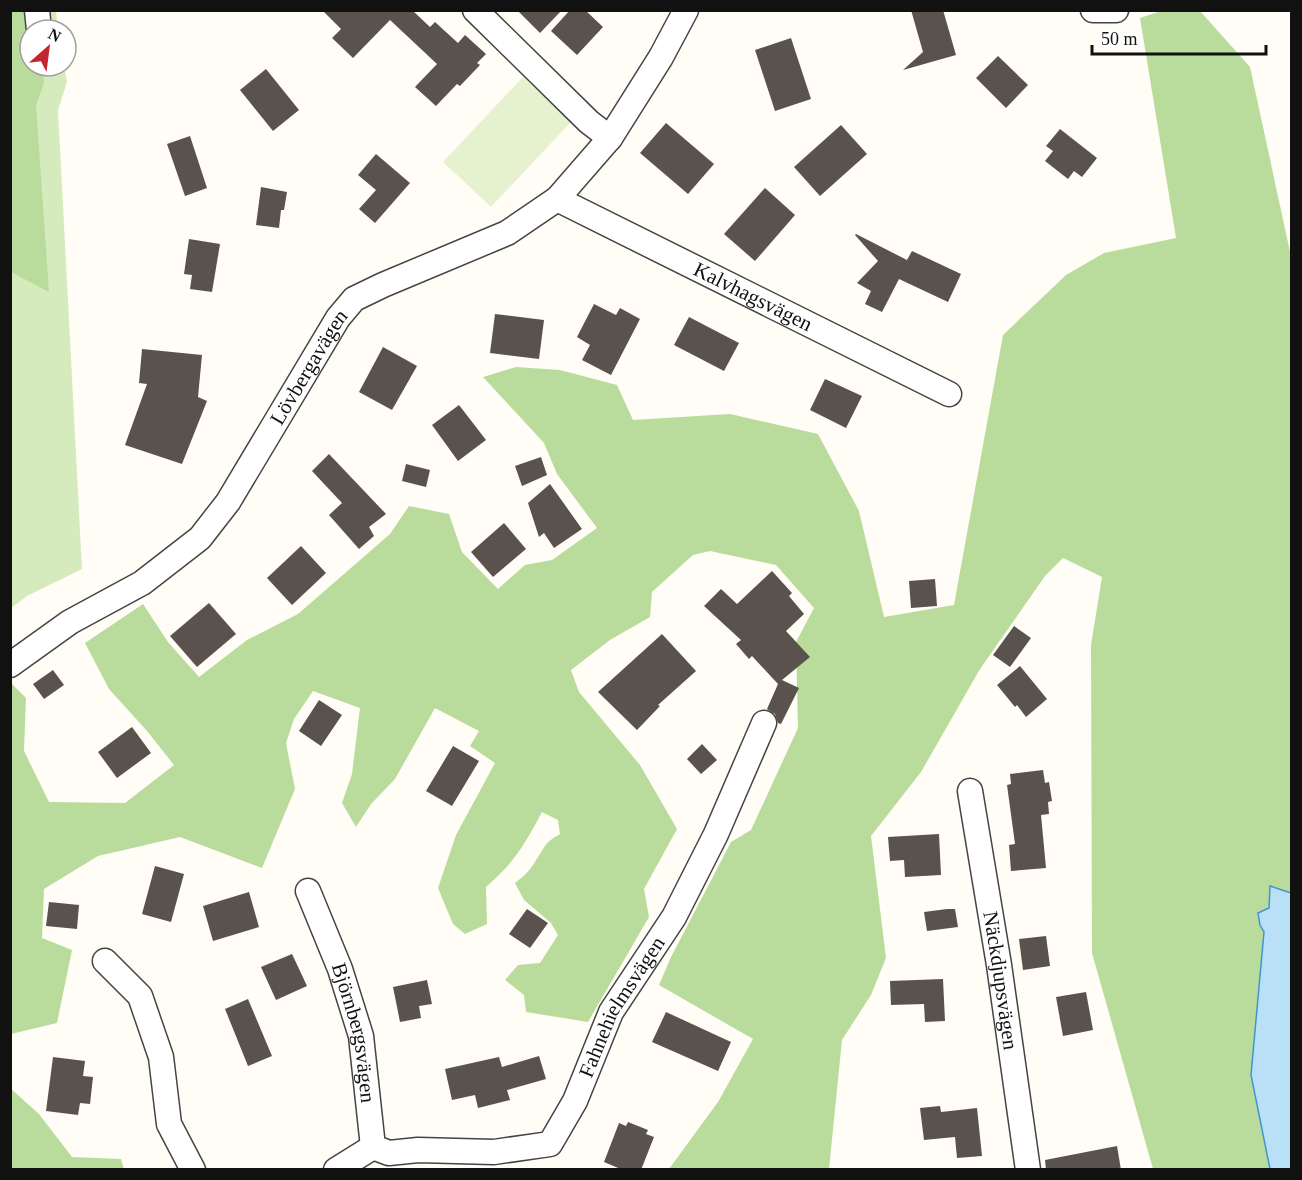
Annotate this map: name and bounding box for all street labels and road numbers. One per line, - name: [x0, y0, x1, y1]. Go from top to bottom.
- street label: Kalvhagsvägen: [690, 257, 817, 336]
- street label: Lövbergavägen: [265, 304, 353, 429]
- street label: Näckdjupsvägen: [978, 909, 1023, 1052]
- street label: Fahnehielmsvägen: [574, 932, 670, 1081]
- street label: Björnbergsvägen: [327, 960, 380, 1104]

